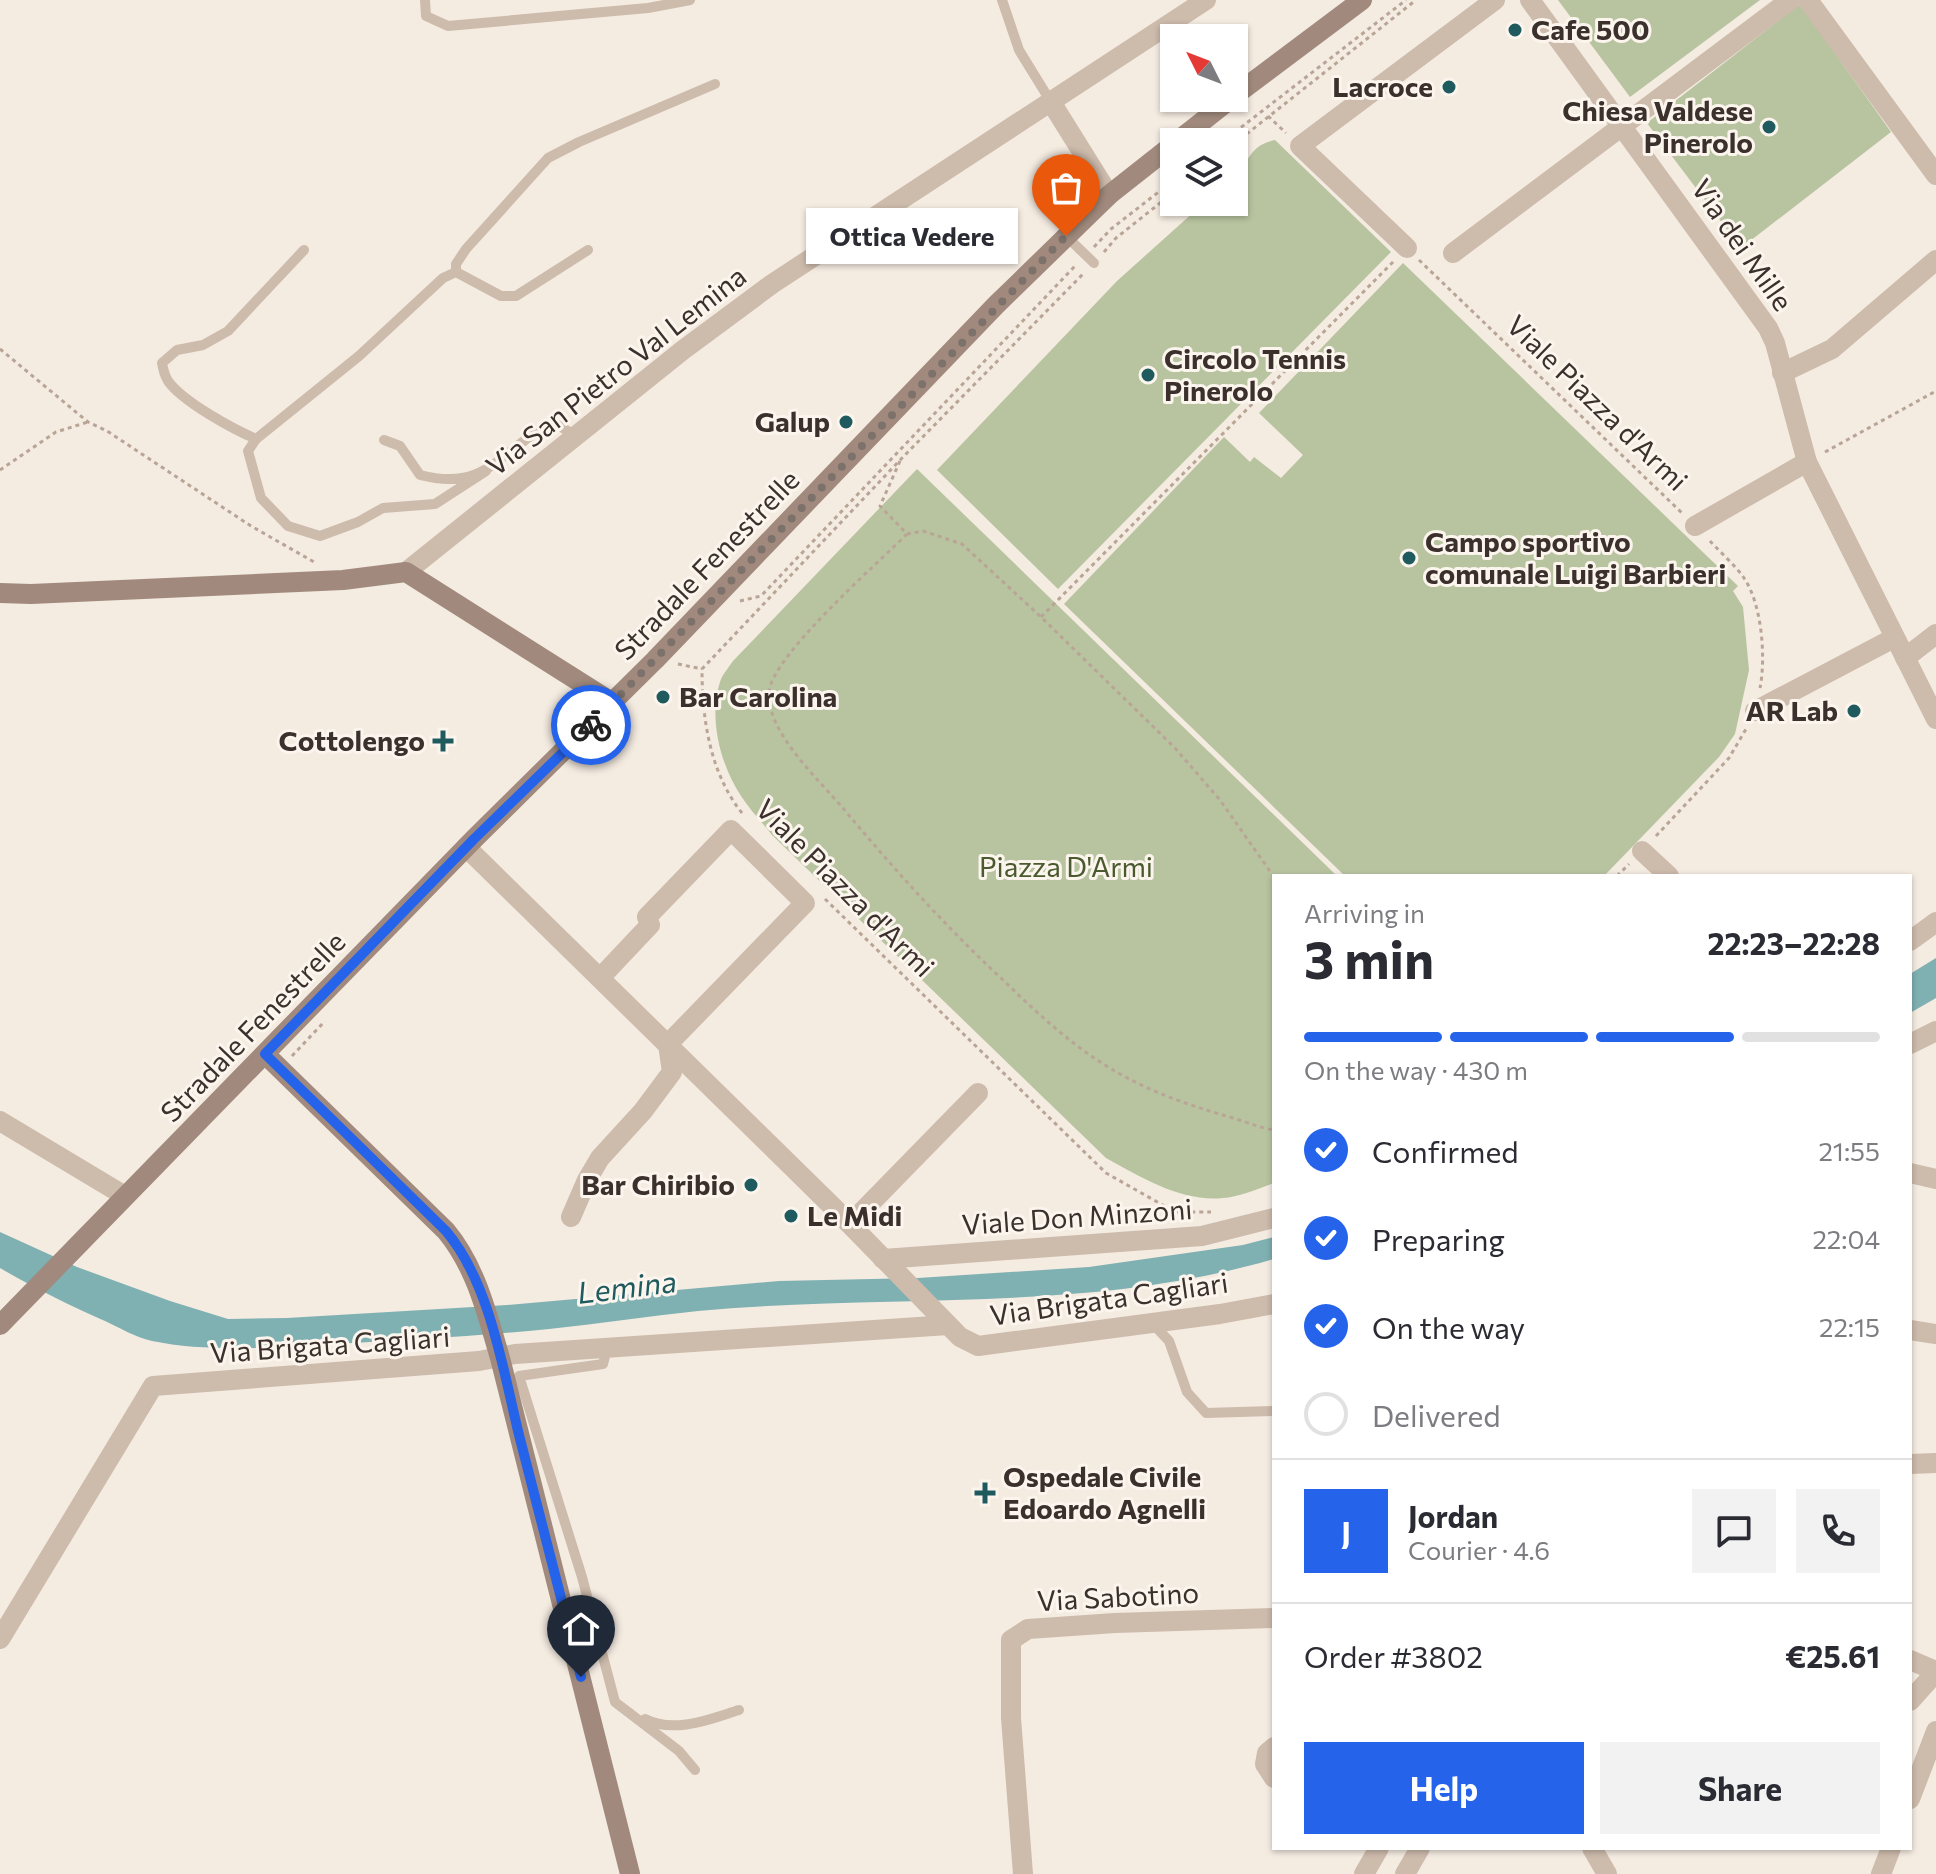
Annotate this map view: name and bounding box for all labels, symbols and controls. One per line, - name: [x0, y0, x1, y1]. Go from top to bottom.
- place label: Cafe 500: [1531, 12, 1650, 46]
- marker: Cafe 500: [1506, 21, 1524, 39]
- north arrow: [1160, 24, 1248, 112]
- map controls: [1160, 24, 1248, 216]
- place label: Lacroce: [1332, 69, 1433, 103]
- marker: Lacroce: [1440, 78, 1458, 96]
- place label: Chiesa Valdese Pinerolo: [1562, 93, 1753, 159]
- marker: Chiesa Valdese Pinerolo: [1760, 118, 1778, 136]
- button: layers: [1160, 128, 1248, 216]
- pin: [1032, 154, 1100, 236]
- icon: bag: [1044, 166, 1088, 210]
- street label: Via dei Mille: [1685, 172, 1801, 317]
- callout: Ottica Vedere: [806, 208, 1018, 264]
- text: Ottica Vedere: [830, 220, 994, 251]
- street label: Via San Pietro Val Lemina: [479, 258, 752, 482]
- street label: Viale Piazza d'Armi: [1500, 307, 1695, 497]
- place label: Circolo Tennis Pinerolo: [1164, 341, 1346, 407]
- marker: Circolo Tennis Pinerolo: [1139, 366, 1157, 384]
- place label: Galup: [755, 404, 830, 438]
- marker: Galup: [837, 413, 855, 431]
- street label: Stradale Fenestrelle: [607, 462, 806, 666]
- place label: Campo sportivo comunale Luigi Barbieri: [1425, 524, 1726, 590]
- marker: Campo sportivo comunale Luigi Barbieri: [1400, 549, 1418, 567]
- place label: Bar Carolina: [679, 679, 837, 713]
- courier: [551, 685, 631, 765]
- marker: Bar Carolina: [654, 688, 672, 706]
- place label: AR Lab: [1746, 693, 1838, 727]
- marker: AR Lab: [1845, 702, 1863, 720]
- icon: bike: [569, 703, 613, 747]
- place label: Cottolengo: [279, 723, 425, 757]
- marker: Cottolengo: [432, 730, 454, 752]
- street label: Viale Piazza d'Armi: [750, 791, 942, 983]
- park label: Piazza D'Armi: [979, 849, 1153, 883]
- text: Arriving in: [1304, 897, 1425, 928]
- street label: Stradale Fenestrelle: [153, 924, 352, 1128]
- text: 22:23–22:28: [1707, 924, 1880, 961]
- text: 3 min: [1304, 926, 1434, 990]
- text: On the way · 430 m: [1304, 1054, 1528, 1085]
- icon: check: [1304, 1128, 1348, 1172]
- text: Confirmed: [1372, 1132, 1519, 1169]
- text: 21:55: [1818, 1135, 1880, 1166]
- place label: Bar Chiribio: [581, 1167, 735, 1201]
- marker: Bar Chiribio: [742, 1176, 760, 1194]
- street label: Viale Don Minzoni: [961, 1191, 1193, 1241]
- place label: Le Midi: [807, 1198, 902, 1232]
- marker: Le Midi: [782, 1207, 800, 1225]
- icon: check: [1304, 1216, 1348, 1260]
- text: Preparing: [1372, 1220, 1505, 1257]
- text: 22:04: [1812, 1223, 1880, 1254]
- water label: Lemina: [575, 1261, 678, 1310]
- street label: Via Brigata Cagliari: [988, 1264, 1230, 1332]
- icon: check: [1304, 1304, 1348, 1348]
- text: On the way: [1372, 1308, 1525, 1345]
- text: 22:15: [1819, 1311, 1880, 1342]
- street label: Via Brigata Cagliari: [209, 1319, 451, 1369]
- text: Delivered: [1372, 1396, 1501, 1433]
- place label: Ospedale Civile Edoardo Agnelli: [1003, 1459, 1206, 1525]
- marker: Ospedale Civile Edoardo Agnelli: [974, 1482, 996, 1504]
- button: chat: [1692, 1489, 1776, 1573]
- button: phone: [1796, 1489, 1880, 1573]
- text: Jordan: [1408, 1497, 1498, 1534]
- text: J: [1341, 1513, 1351, 1550]
- text: Courier · 4.6: [1408, 1534, 1550, 1565]
- street label: Via Sabotino: [1036, 1575, 1200, 1617]
- pin: [547, 1595, 615, 1677]
- icon: home: [559, 1607, 603, 1651]
- text: Order #3802: [1304, 1637, 1483, 1674]
- text: €25.61: [1785, 1637, 1880, 1674]
- button: Help: [1304, 1742, 1584, 1834]
- button: Share: [1600, 1742, 1880, 1834]

